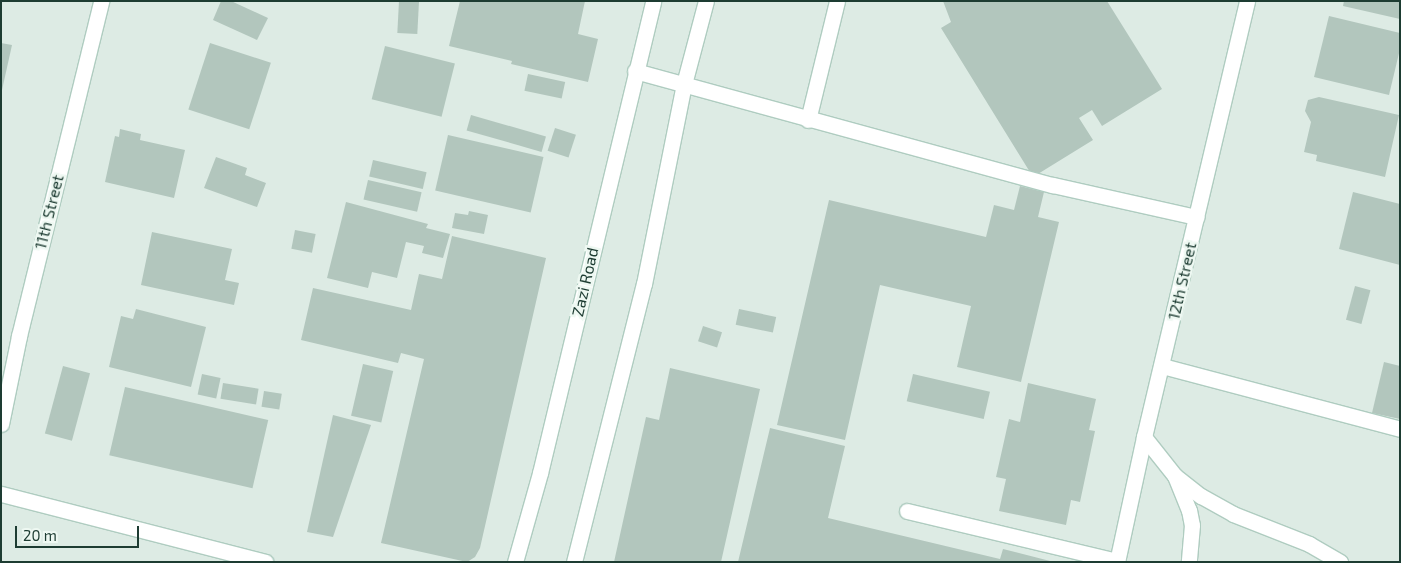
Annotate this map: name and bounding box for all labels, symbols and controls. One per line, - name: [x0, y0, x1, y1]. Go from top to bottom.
- street label: 11th Street: [30, 173, 68, 251]
- street label: 12th Street: [1164, 240, 1200, 322]
- street label: Zazi Road: [568, 246, 602, 318]
- scale bar: [18, 516, 141, 548]
- text: 20 m: [23, 526, 57, 544]

